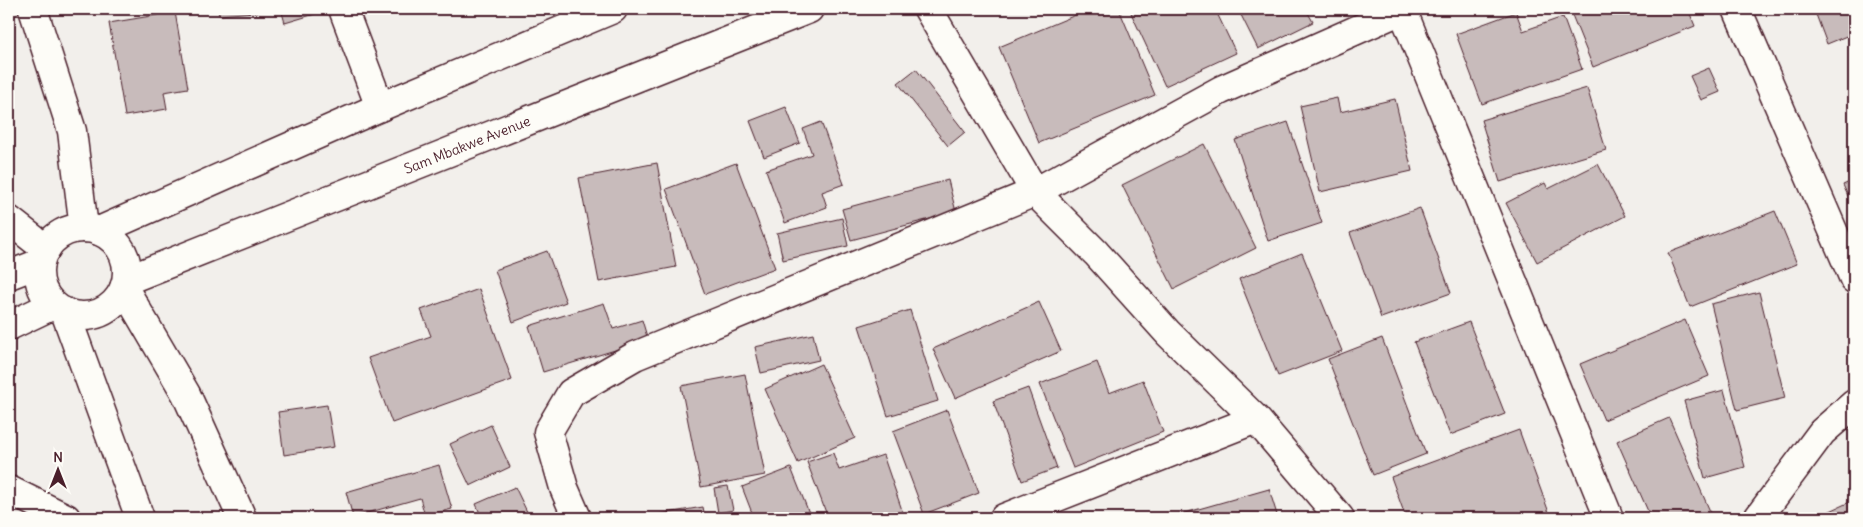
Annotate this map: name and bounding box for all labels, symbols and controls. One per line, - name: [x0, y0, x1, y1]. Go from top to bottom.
- street label: Sam Mbakwe Avenue: [401, 112, 533, 178]
- north arrow: [32, 444, 82, 494]
- text: N: [53, 448, 63, 466]

